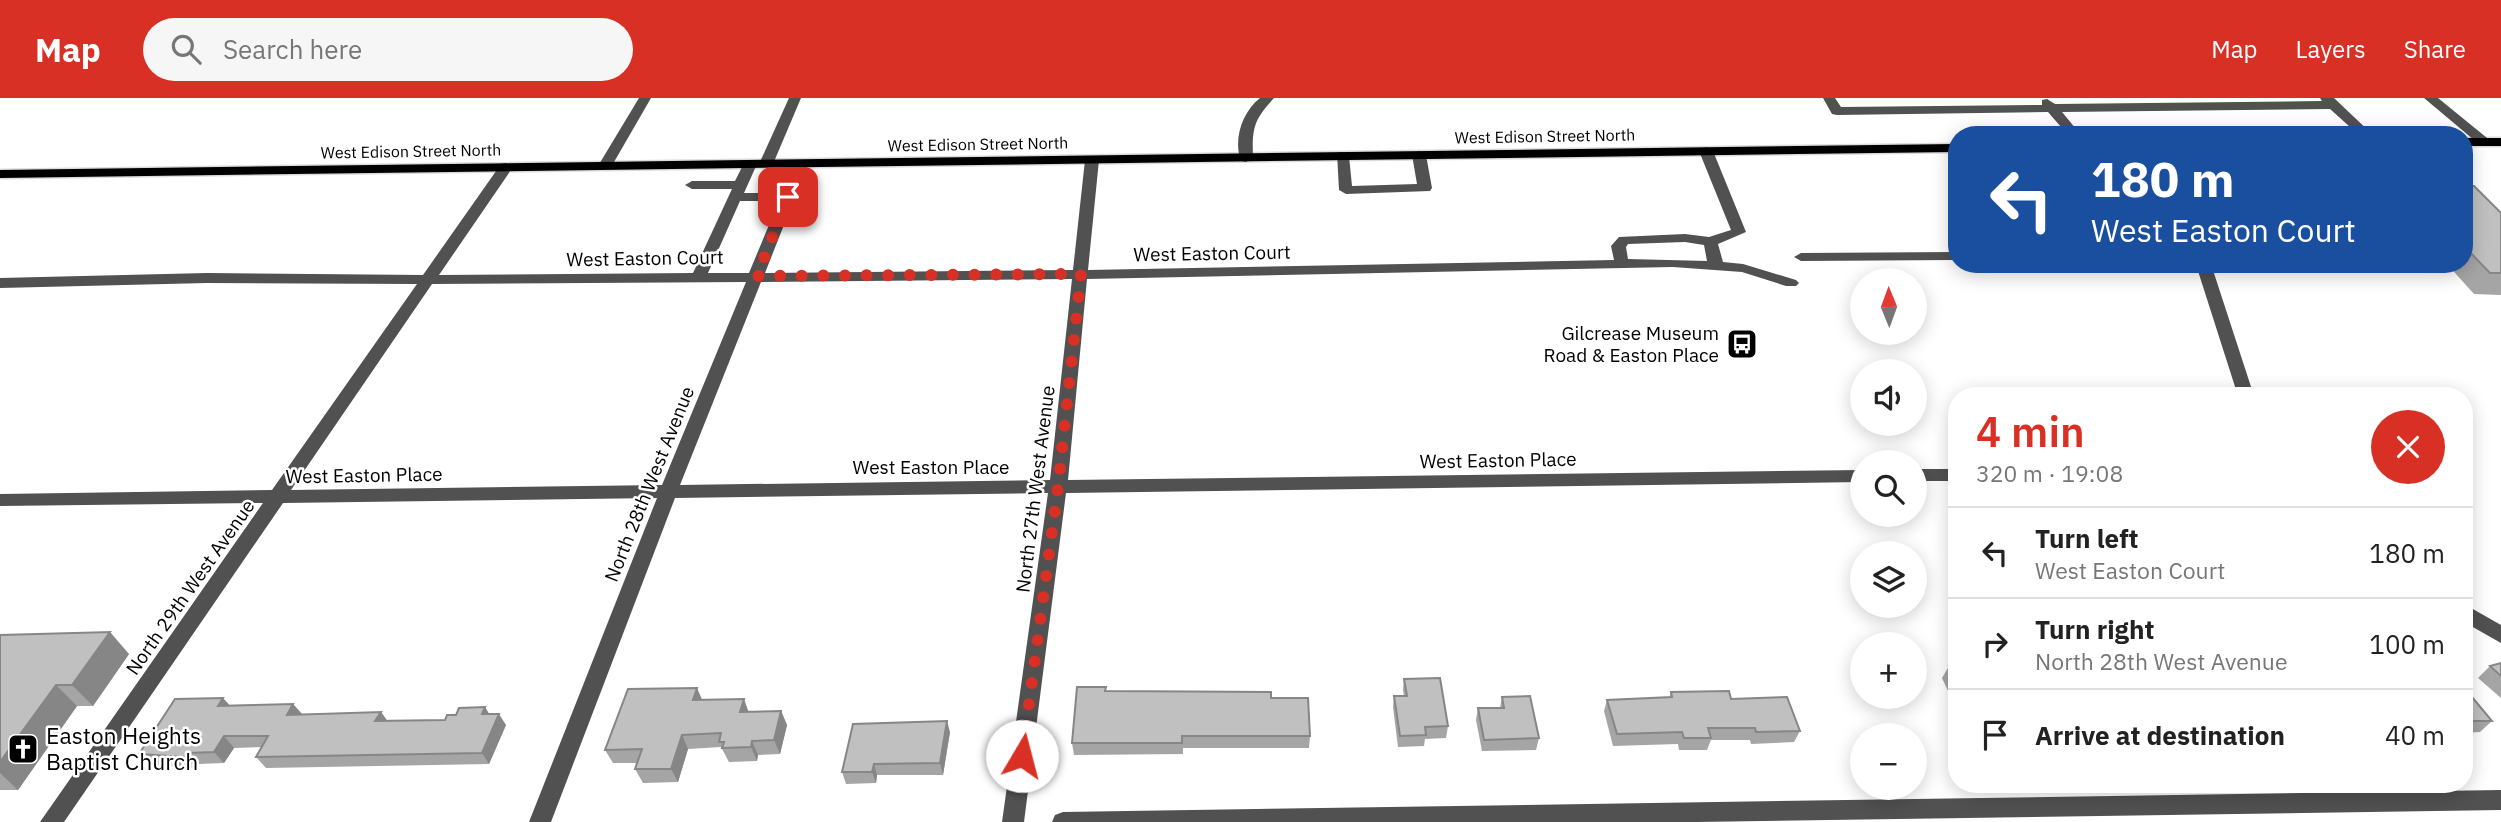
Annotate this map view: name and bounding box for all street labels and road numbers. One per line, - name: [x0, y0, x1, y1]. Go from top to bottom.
- street label: West Edison Street North: [1455, 124, 1635, 148]
- street label: West Edison Street North: [888, 132, 1068, 156]
- street label: West Edison Street North: [321, 139, 501, 163]
- street label: West Easton Court: [1133, 240, 1291, 266]
- street label: West Easton Court: [566, 245, 724, 271]
- street label: North 28th West Avenue: [599, 383, 699, 585]
- street label: North 27th West Avenue: [1010, 384, 1060, 594]
- street label: West Easton Place: [1419, 447, 1577, 473]
- street label: West Easton Place: [853, 455, 1009, 479]
- street label: West Easton Place: [285, 462, 443, 488]
- street label: North 29th West Avenue: [120, 495, 260, 679]

